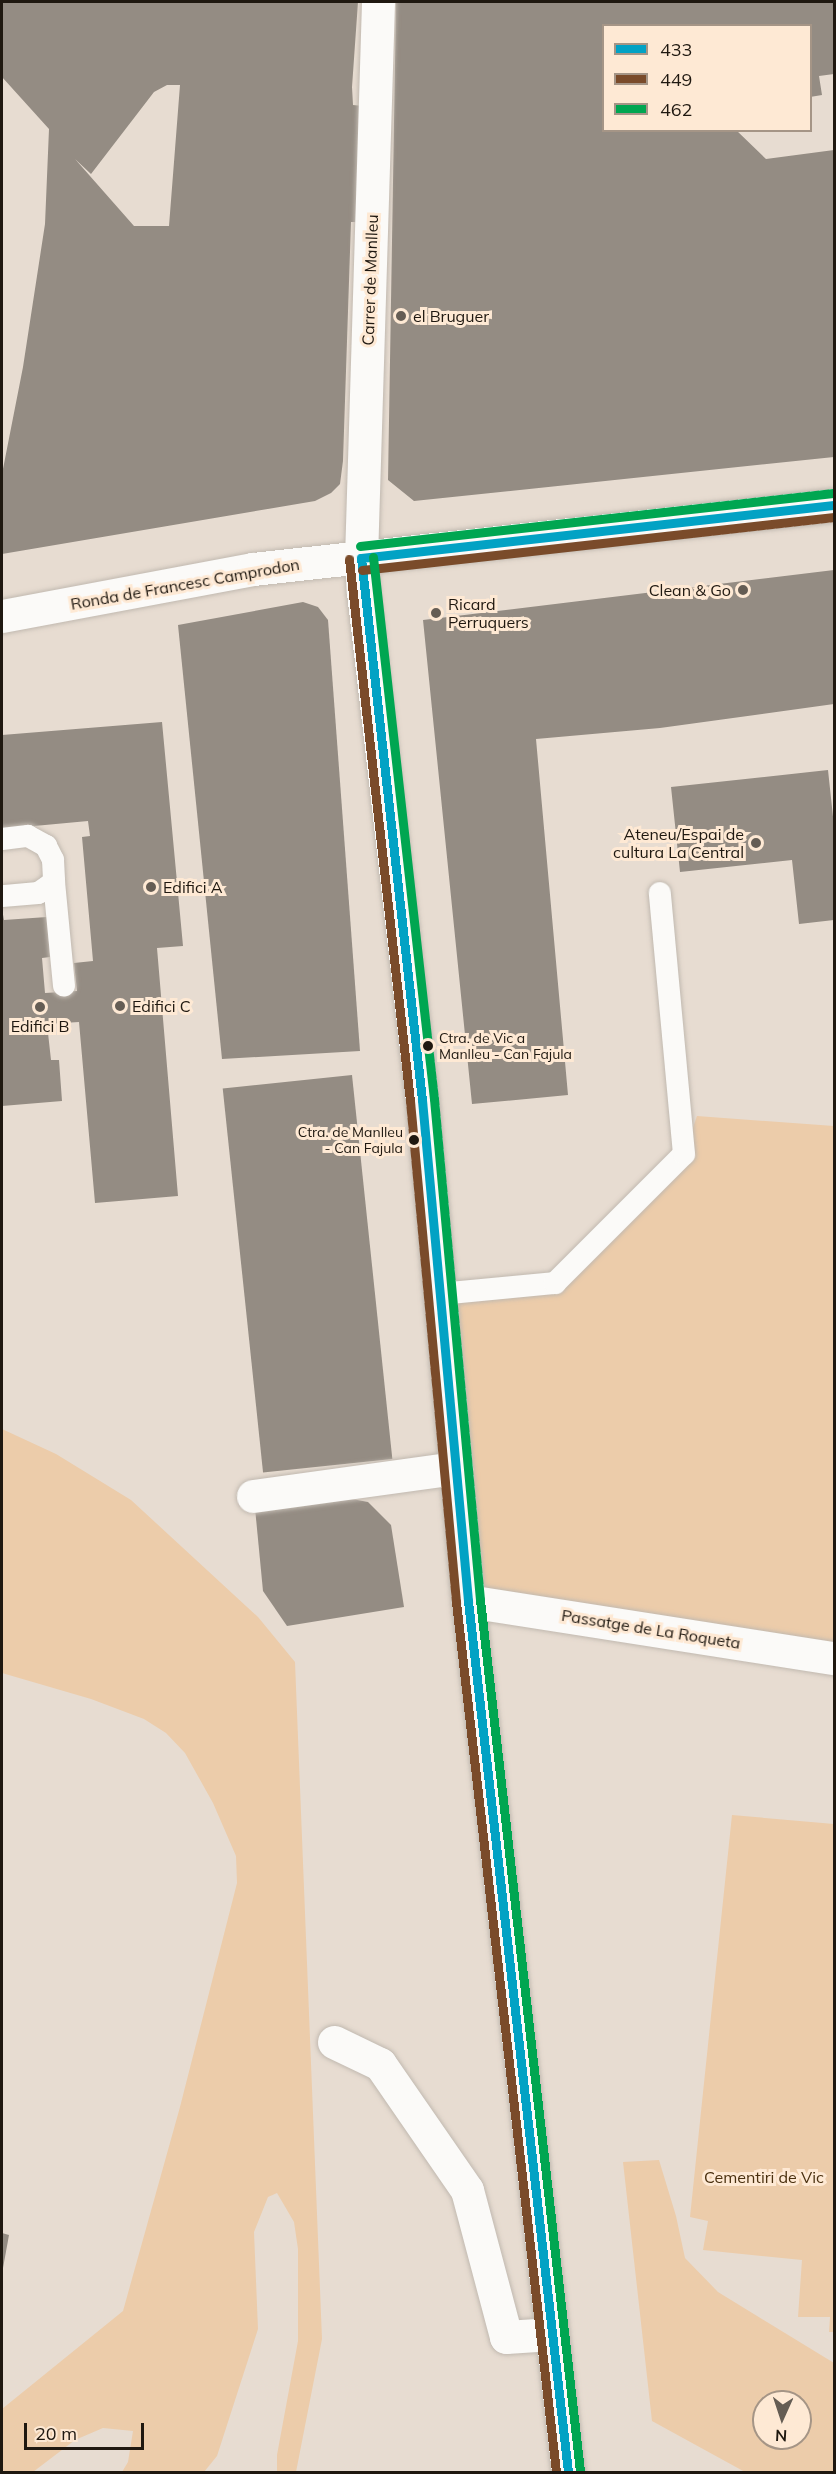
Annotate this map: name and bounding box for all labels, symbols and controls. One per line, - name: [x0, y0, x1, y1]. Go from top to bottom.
- legend: [602, 24, 812, 132]
- text: 433: [660, 38, 692, 61]
- text: 449: [660, 68, 692, 91]
- text: 462: [660, 98, 692, 121]
- street label: Carrer de Manlleu: [358, 214, 382, 346]
- place label: el Bruguer: [413, 306, 489, 326]
- marker: el Bruguer: [394, 309, 408, 323]
- street label: Ronda de Francesc Camprodon: [69, 554, 301, 614]
- place label: Clean & Go: [649, 580, 731, 600]
- marker: Clean & Go: [736, 583, 750, 597]
- place label: Ricard Perruquers: [448, 594, 529, 632]
- marker: Ricard Perruquers: [429, 606, 443, 620]
- place label: Ateneu/Espai de cultura La Central: [613, 824, 744, 862]
- marker: Ateneu/Espai de cultura La Central: [749, 836, 763, 850]
- place label: Edifici A: [163, 877, 223, 897]
- marker: Edifici A: [144, 880, 158, 894]
- place label: Edifici C: [132, 996, 191, 1016]
- marker: Edifici C: [113, 999, 127, 1013]
- marker: Edifici B: [33, 1000, 47, 1014]
- place label: Edifici B: [11, 1016, 69, 1036]
- place label: Ctra. de Vic a Manlleu - Can Fajula: [439, 1030, 572, 1062]
- marker: Ctra. de Vic a Manlleu - Can Fajula: [422, 1040, 434, 1052]
- place label: Ctra. de Manlleu - Can Fajula: [298, 1124, 403, 1156]
- marker: Ctra. de Manlleu - Can Fajula: [408, 1134, 420, 1146]
- street label: Passatge de La Roqueta: [560, 1605, 742, 1653]
- park label: Cementiri de Vic: [704, 2167, 824, 2187]
- north arrow: [752, 2390, 812, 2450]
- scale bar: [27, 2411, 147, 2449]
- text: 20 m: [35, 2422, 77, 2445]
- text: N: [775, 2426, 788, 2446]

